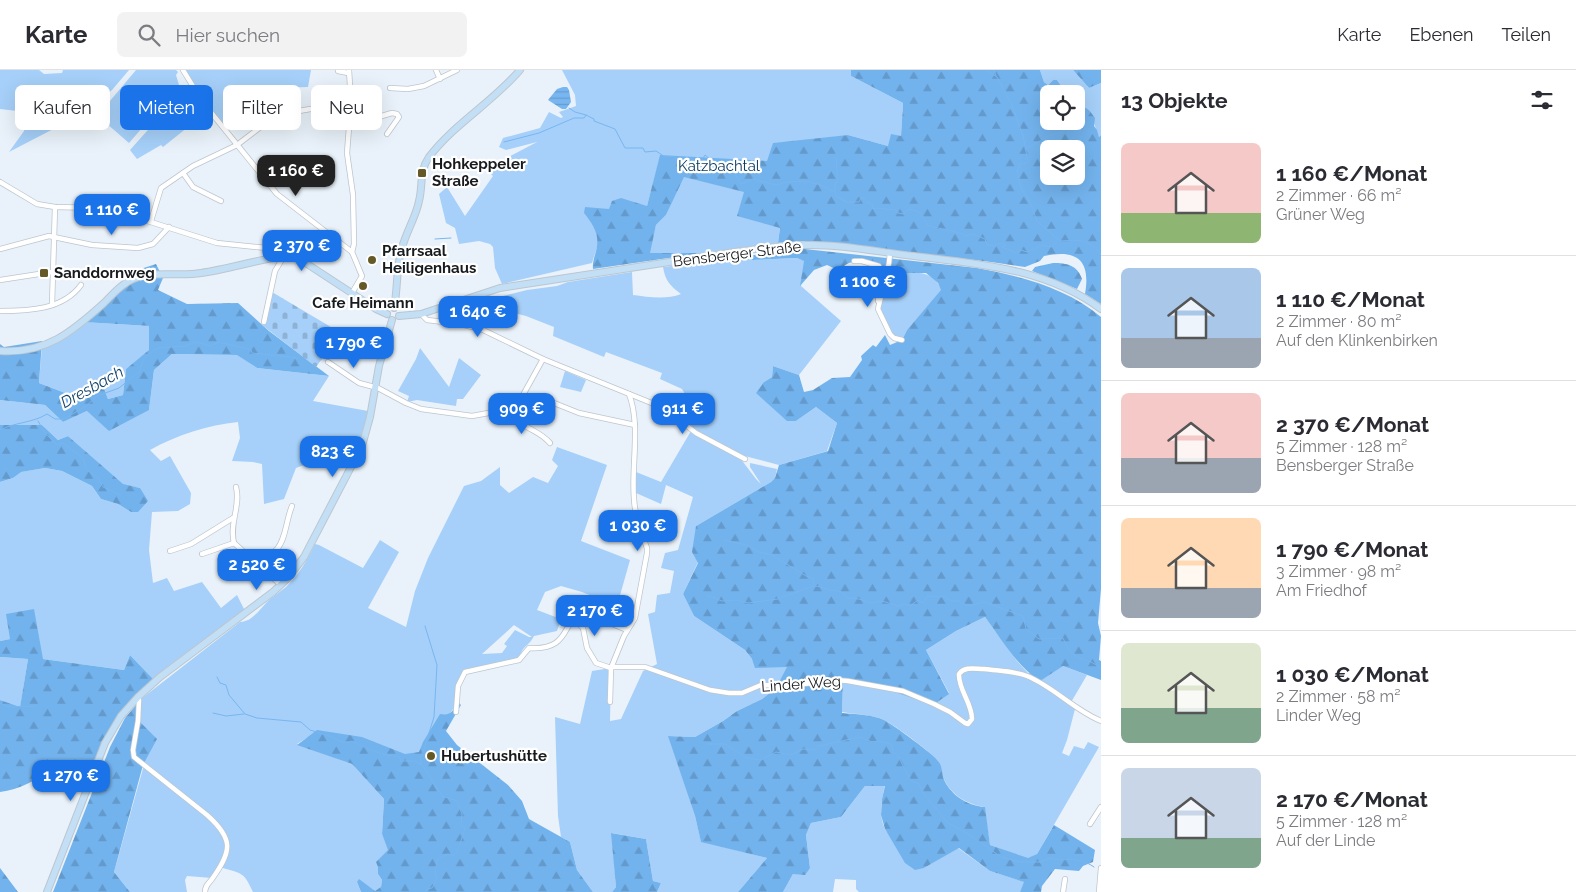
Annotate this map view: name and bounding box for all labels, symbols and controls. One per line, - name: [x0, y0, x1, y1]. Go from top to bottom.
- search box: [117, 12, 467, 57]
- text: Karte: [25, 20, 87, 49]
- icon: search: [135, 21, 163, 49]
- text: Hier suchen: [175, 24, 280, 46]
- text: Karte: [1337, 24, 1381, 45]
- text: Ebenen: [1409, 24, 1474, 45]
- text: Teilen: [1502, 24, 1551, 45]
- chip: Kaufen: [15, 85, 110, 130]
- chip: Mieten: [120, 85, 213, 130]
- chip: Filter: [223, 85, 301, 130]
- chip: Neu: [311, 85, 382, 130]
- map controls: [1040, 85, 1085, 185]
- button: locate: [1040, 85, 1085, 130]
- icon: filters: [1528, 86, 1556, 114]
- text: 13 Objekte: [1121, 88, 1228, 113]
- button: layers: [1040, 140, 1085, 185]
- pin: 1 160 €: [250, 154, 342, 197]
- place label: Hohkeppeler Straße: [432, 155, 526, 190]
- park label: Katzbachtal: [678, 157, 761, 175]
- text: 1 160 €: [268, 161, 324, 180]
- text: 1 160 €/Monat: [1276, 161, 1427, 186]
- icon: home: [1161, 163, 1221, 223]
- marker: Hohkeppeler Straße: [416, 167, 428, 179]
- text: 2 Zimmer · 66 m²: [1276, 186, 1401, 205]
- pin: 1 110 €: [66, 194, 158, 236]
- text: 1 110 €: [85, 200, 139, 219]
- text: Grüner Weg: [1276, 205, 1365, 224]
- pin: 2 370 €: [256, 230, 348, 272]
- text: 2 370 €: [273, 236, 331, 255]
- street label: Bensberger Straße: [672, 237, 802, 271]
- place label: Pfarrsaal Heiligenhaus: [382, 242, 476, 277]
- marker: Pfarrsaal Heiligenhaus: [366, 254, 378, 266]
- place label: Sanddornweg: [54, 264, 155, 282]
- pin: 1 100 €: [822, 266, 914, 308]
- marker: Sanddornweg: [38, 267, 50, 279]
- text: 1 100 €: [840, 272, 896, 291]
- marker: Cafe Heimann: [357, 280, 369, 292]
- text: 1 110 €/Monat: [1276, 287, 1425, 312]
- icon: home: [1161, 288, 1221, 348]
- place label: Cafe Heimann: [312, 294, 414, 312]
- pin: 1 640 €: [432, 296, 524, 338]
- text: 1 640 €: [449, 302, 507, 321]
- text: 2 Zimmer · 80 m²: [1276, 312, 1401, 331]
- pin: 1 790 €: [308, 326, 400, 369]
- text: Auf den Klinkenbirken: [1276, 331, 1438, 350]
- text: 1 790 €: [326, 333, 382, 352]
- water label: Dresbach: [57, 362, 127, 412]
- pin: 909 €: [487, 392, 557, 435]
- pin: 911 €: [648, 392, 718, 435]
- text: 909 €: [499, 399, 545, 418]
- text: 911 €: [662, 399, 704, 418]
- text: 2 370 €/Monat: [1276, 412, 1429, 437]
- icon: home: [1161, 413, 1221, 473]
- pin: 823 €: [298, 436, 368, 478]
- text: 5 Zimmer · 128 m²: [1276, 437, 1407, 456]
- text: 823 €: [311, 442, 355, 461]
- text: Bensberger Straße: [1276, 456, 1414, 475]
- pin: 1 030 €: [592, 510, 684, 552]
- text: 1 030 €: [610, 516, 666, 535]
- text: 1 790 €/Monat: [1276, 537, 1428, 562]
- icon: home: [1161, 538, 1221, 598]
- pin: 2 520 €: [211, 548, 303, 591]
- text: 2 520 €: [228, 555, 286, 574]
- text: 3 Zimmer · 98 m²: [1276, 562, 1401, 581]
- text: Am Friedhof: [1276, 581, 1367, 600]
- pin: 2 170 €: [549, 594, 641, 637]
- text: 2 170 €: [567, 601, 623, 620]
- text: 1 030 €/Monat: [1276, 662, 1429, 687]
- icon: home: [1161, 663, 1221, 723]
- street label: Linder Weg: [761, 672, 841, 696]
- text: 2 Zimmer · 58 m²: [1276, 687, 1400, 706]
- text: Linder Weg: [1276, 706, 1361, 725]
- place label: Hubertushütte: [441, 747, 547, 765]
- marker: Hubertushütte: [425, 750, 437, 762]
- pin: 1 270 €: [25, 760, 117, 802]
- text: 1 270 €: [43, 766, 99, 785]
- text: 2 170 €/Monat: [1276, 787, 1428, 812]
- icon: home: [1161, 788, 1221, 848]
- text: 5 Zimmer · 128 m²: [1276, 812, 1407, 831]
- text: Auf der Linde: [1276, 831, 1375, 850]

